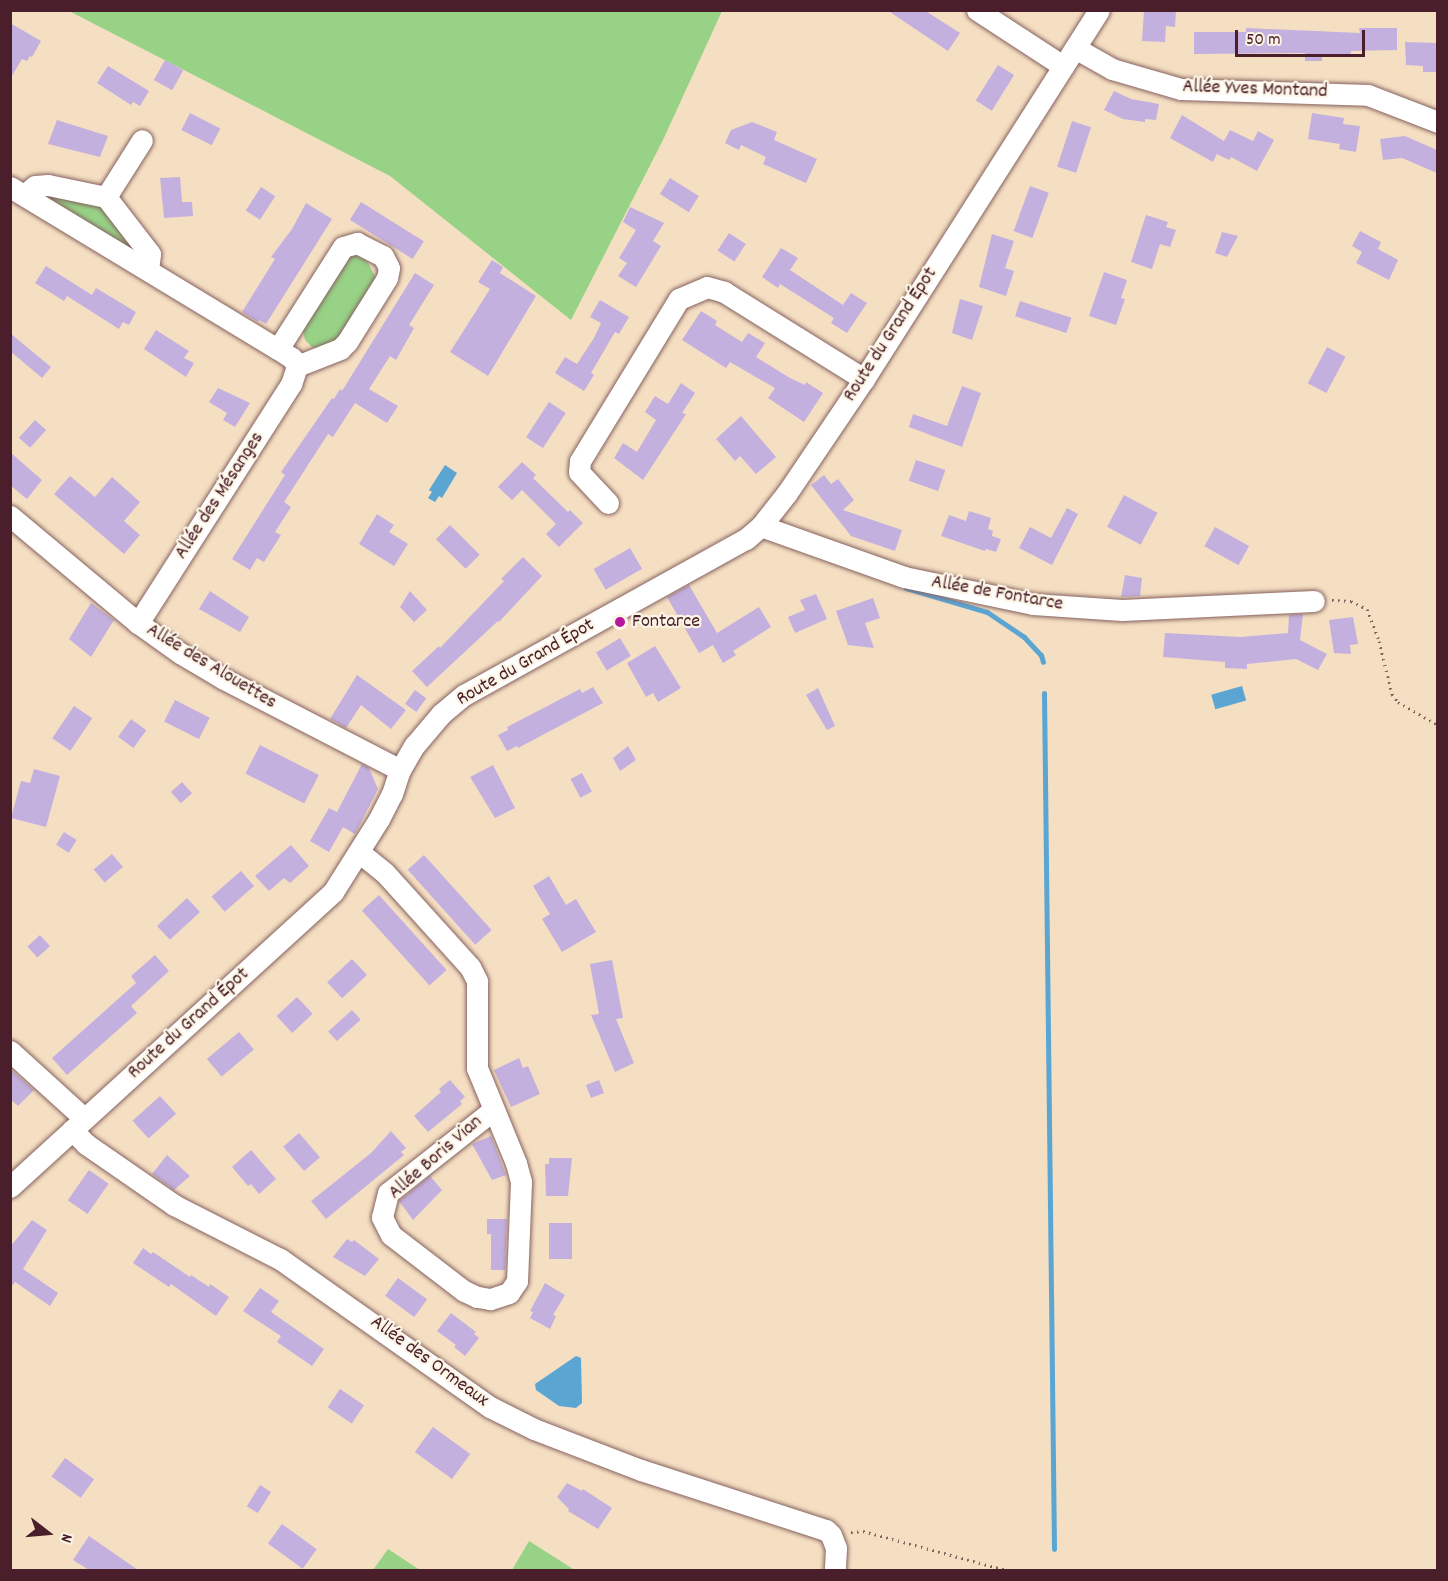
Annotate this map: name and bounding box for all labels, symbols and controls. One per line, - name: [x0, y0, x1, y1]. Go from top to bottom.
- scale bar: [1238, 18, 1368, 56]
- text: 50 m: [1246, 28, 1281, 53]
- street label: Allée Yves Montand: [1182, 75, 1328, 105]
- street label: Route du Grand Épot: [839, 263, 943, 407]
- street label: Allée des Mésanges: [170, 428, 270, 564]
- street label: Allée de Fontarce: [929, 571, 1065, 617]
- place label: Fontarce: [632, 610, 700, 634]
- street label: Route du Grand Épot: [453, 614, 599, 712]
- marker: Fontarce: [613, 615, 627, 629]
- street label: Allée des Alouettes: [142, 619, 280, 715]
- street label: Route du Grand Épot: [123, 963, 255, 1085]
- street label: Allée Boris Vian: [384, 1111, 488, 1205]
- street label: Allée des Ormeaux: [365, 1311, 493, 1413]
- north arrow: [18, 1503, 78, 1563]
- text: N: [54, 1531, 78, 1545]

